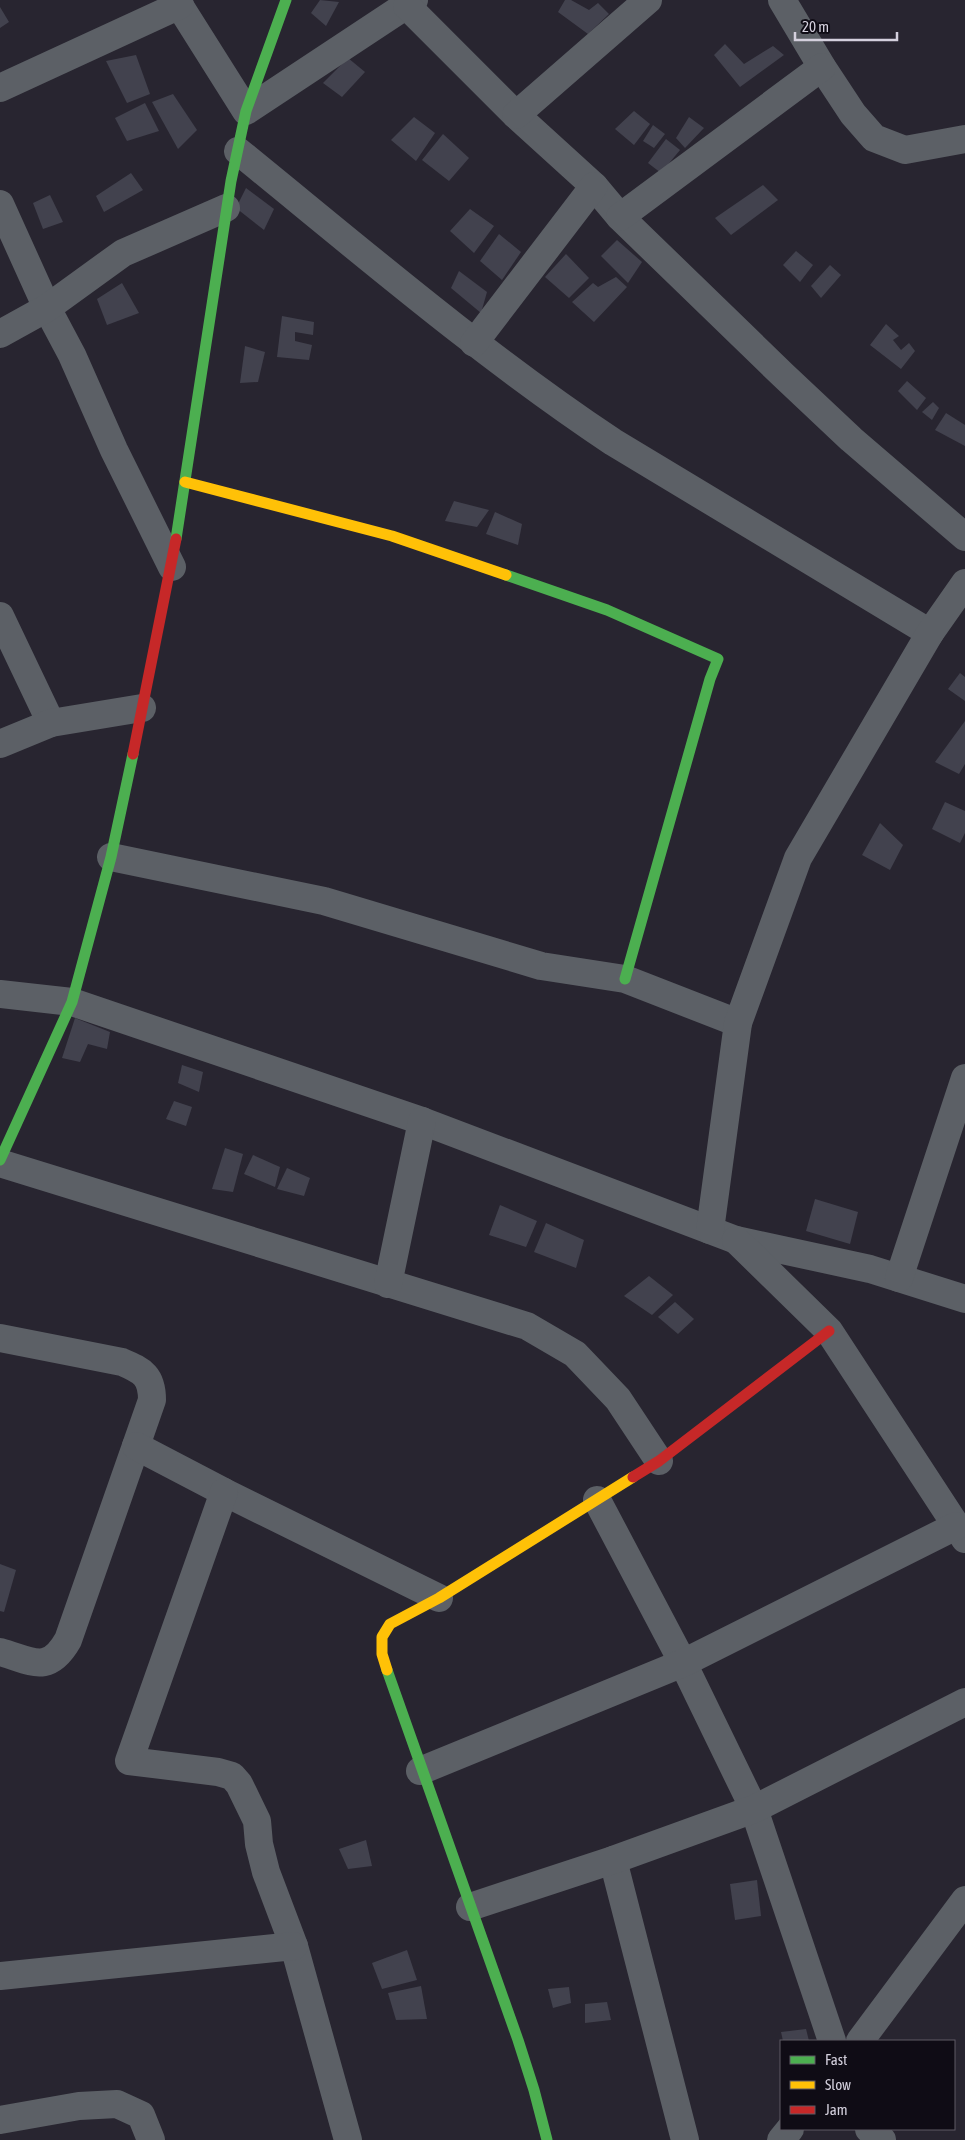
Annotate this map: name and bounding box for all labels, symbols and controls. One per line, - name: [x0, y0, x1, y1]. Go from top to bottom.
- scale bar: [795, 10, 898, 42]
- text: 20 m: [802, 18, 829, 35]
- legend: [780, 2040, 955, 2130]
- text: Fast: [825, 2051, 847, 2068]
- text: Slow: [825, 2076, 851, 2093]
- text: Jam: [825, 2101, 848, 2118]

